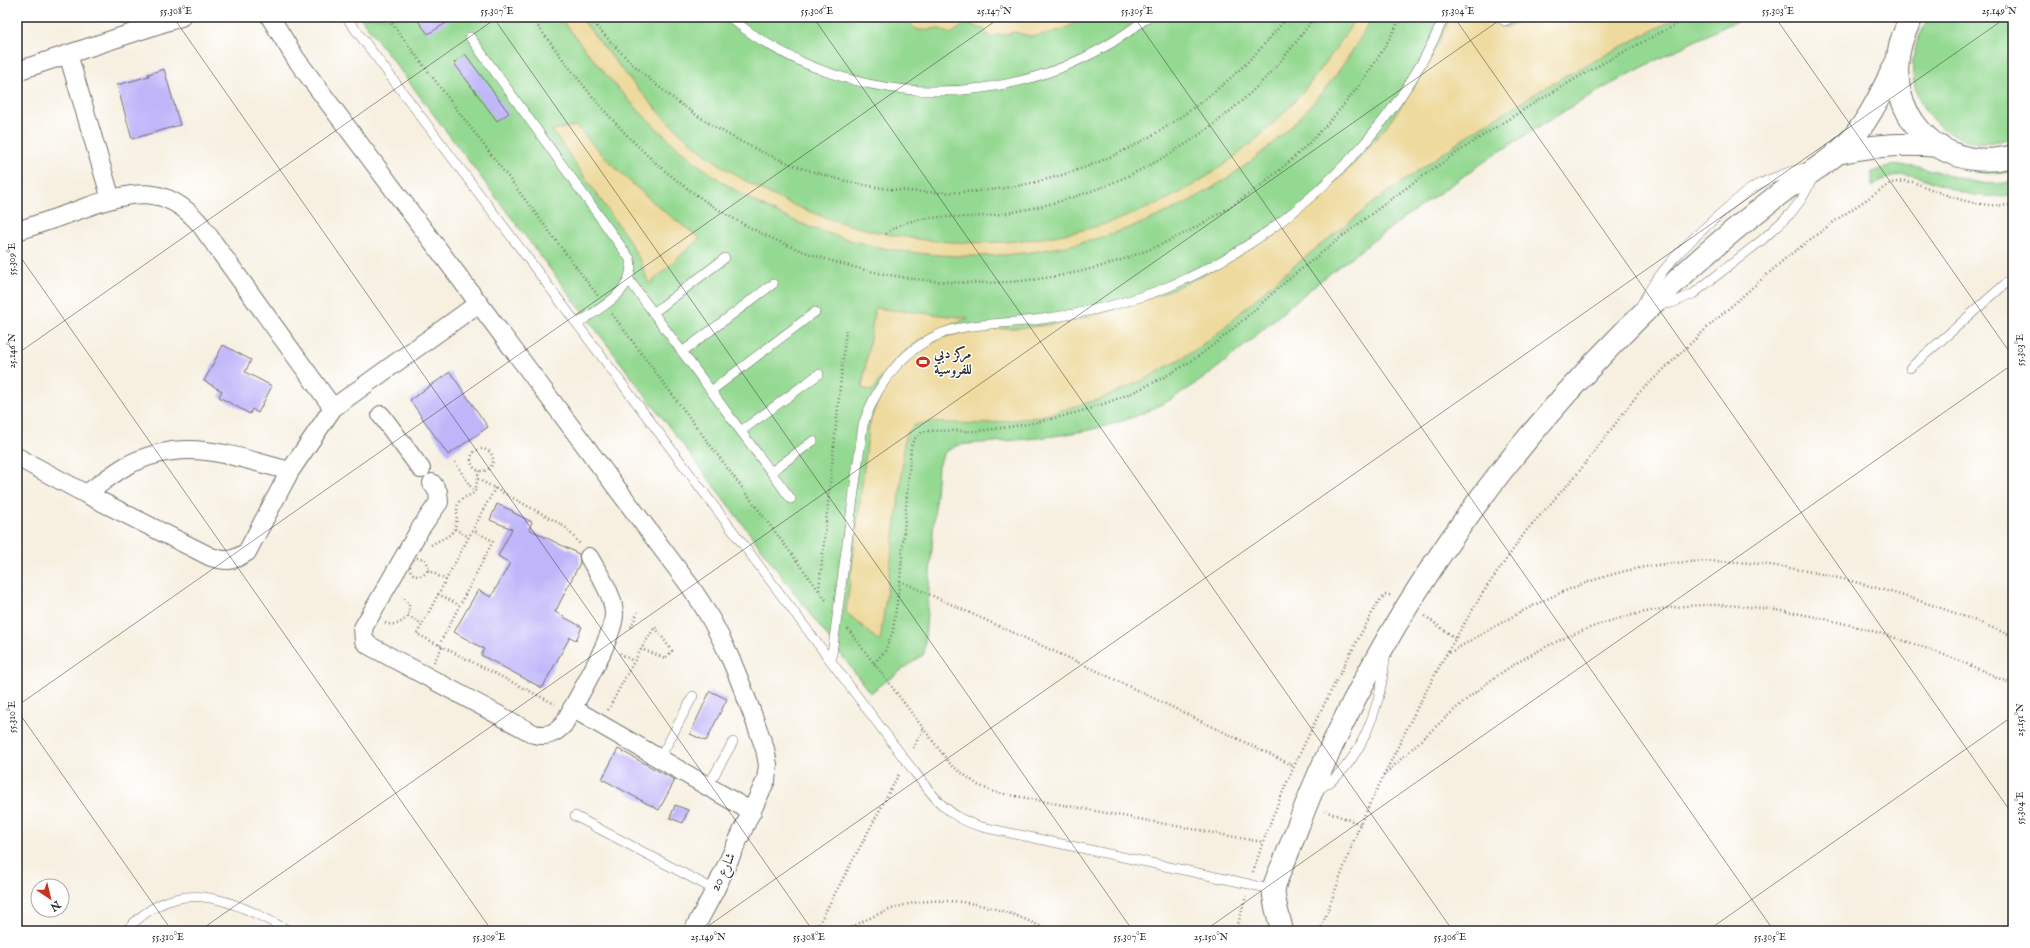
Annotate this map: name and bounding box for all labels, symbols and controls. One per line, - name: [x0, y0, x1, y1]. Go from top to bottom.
- text: 55.308°E: [160, 5, 192, 18]
- text: 55.307°E: [481, 5, 513, 18]
- text: 55.306°E: [801, 5, 833, 18]
- text: 25.147°N: [976, 5, 1012, 18]
- text: 55.305°E: [1121, 5, 1153, 18]
- text: 55.304°E: [1441, 5, 1475, 18]
- text: 55.303°E: [1762, 5, 1794, 18]
- text: 25.149°N: [1981, 5, 2017, 18]
- text: 55.309°E: [6, 243, 19, 275]
- text: 25.146°N: [6, 333, 19, 369]
- text: 55.303°E: [2014, 334, 2027, 366]
- place label: مركز دبي للفروسية: [933, 345, 972, 379]
- sports icon: مركز دبي للفروسية: [915, 354, 931, 370]
- text: 55.310°E: [6, 701, 19, 733]
- text: 25.151°N: [2014, 703, 2027, 737]
- text: 55.304°E: [2014, 791, 2027, 825]
- street label: شارع 20: [706, 850, 742, 895]
- north arrow: [30, 878, 70, 918]
- text: N: [47, 896, 64, 914]
- text: 55.310°E: [152, 931, 184, 944]
- text: 55.309°E: [473, 931, 505, 944]
- text: 25.149°N: [690, 931, 726, 944]
- text: 55.308°E: [793, 931, 825, 944]
- text: 55.307°E: [1114, 931, 1146, 944]
- text: 25.150°N: [1194, 931, 1229, 944]
- text: 55.306°E: [1434, 931, 1466, 944]
- text: 55.305°E: [1754, 931, 1786, 944]

